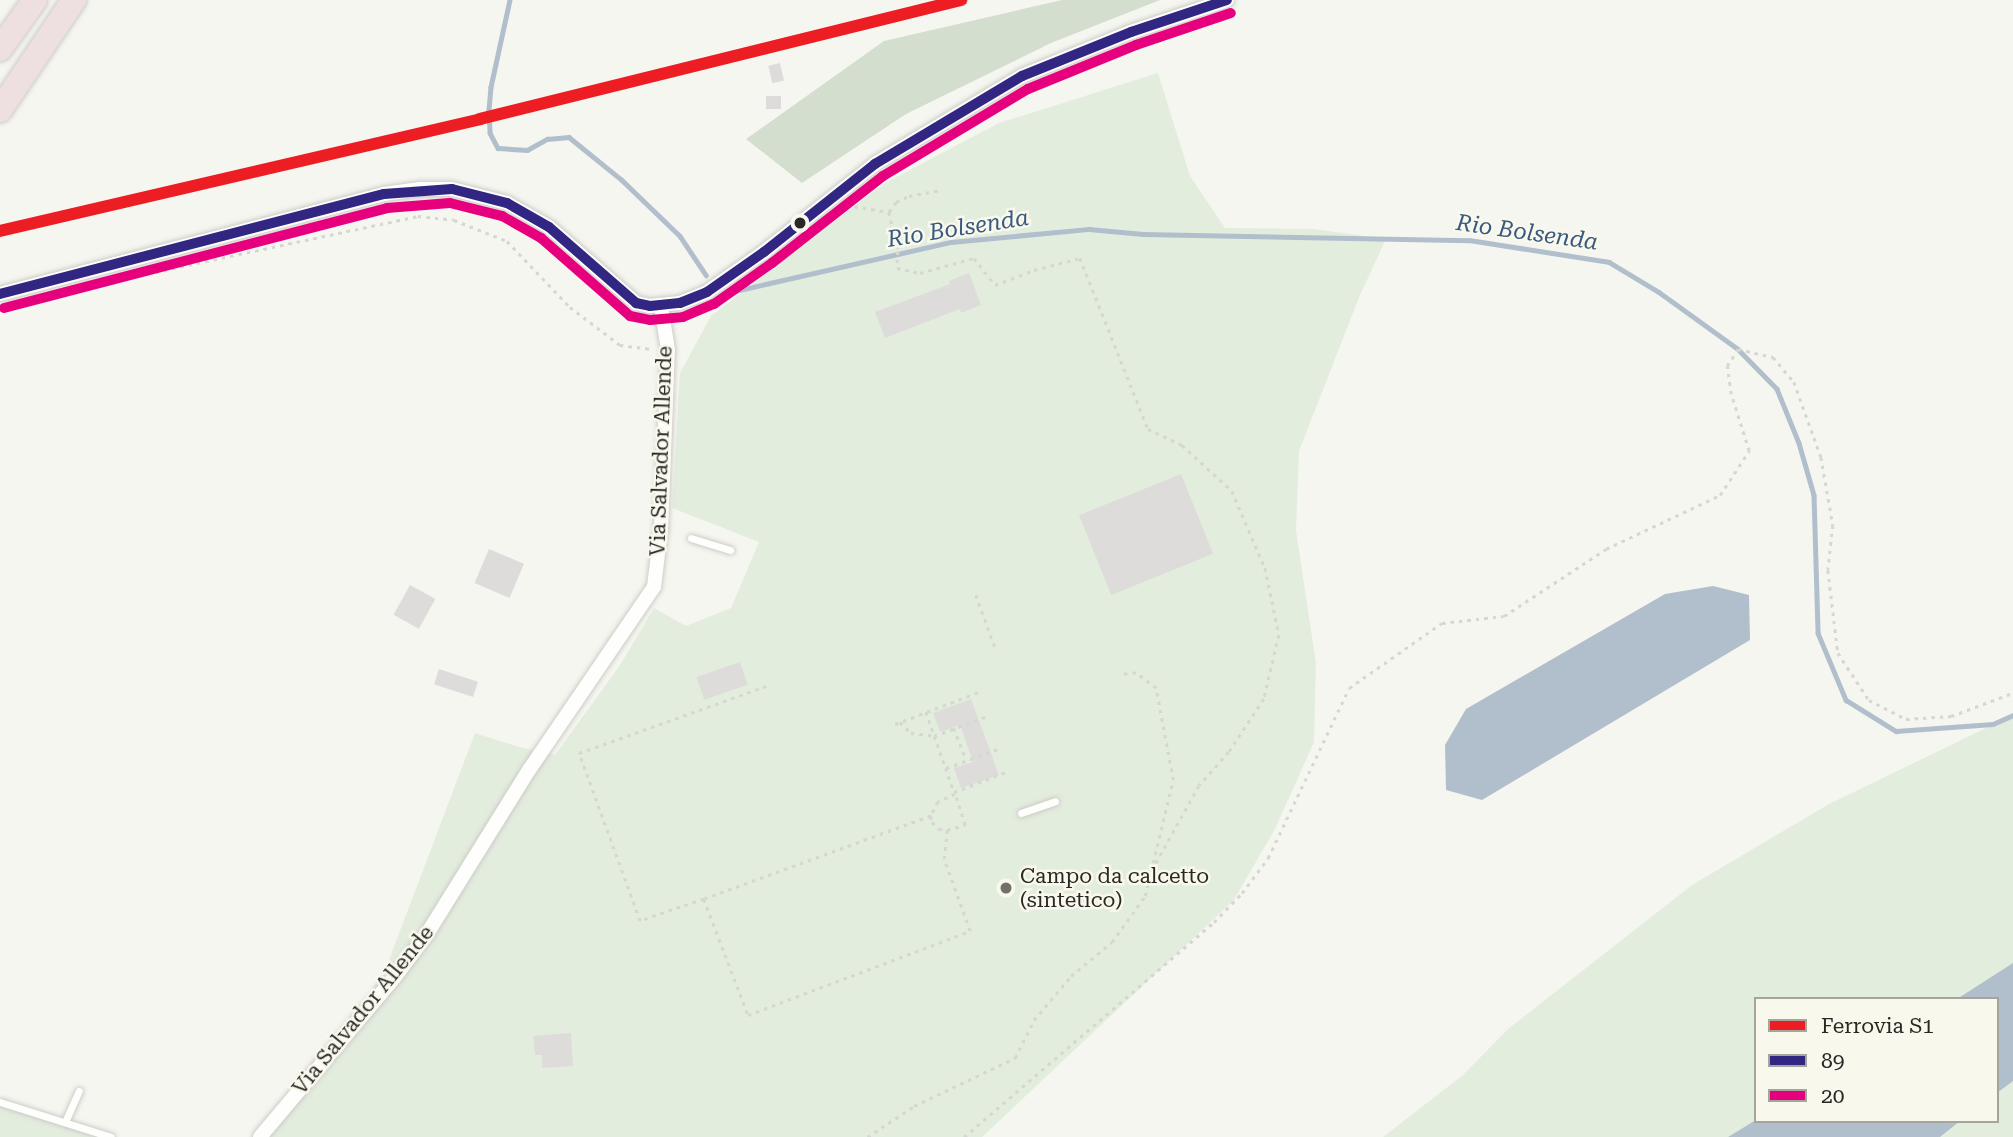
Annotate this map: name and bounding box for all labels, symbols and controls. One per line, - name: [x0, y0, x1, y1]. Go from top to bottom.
- water label: Rio Bolsenda: [885, 204, 1031, 254]
- water label: Rio Bolsenda: [1454, 209, 1600, 257]
- unlabelled marker: [793, 216, 807, 230]
- street label: Via Salvador Allende: [645, 345, 677, 557]
- place label: Campo da calcetto (sintetico): [1020, 863, 1209, 913]
- marker: Campo da calcetto (sintetico): [998, 880, 1014, 896]
- street label: Via Salvador Allende: [287, 920, 439, 1100]
- legend: [1754, 997, 1999, 1123]
- text: Ferrovia S1: [1821, 1014, 1934, 1038]
- text: 89: [1821, 1049, 1845, 1073]
- text: 20: [1821, 1084, 1845, 1108]

